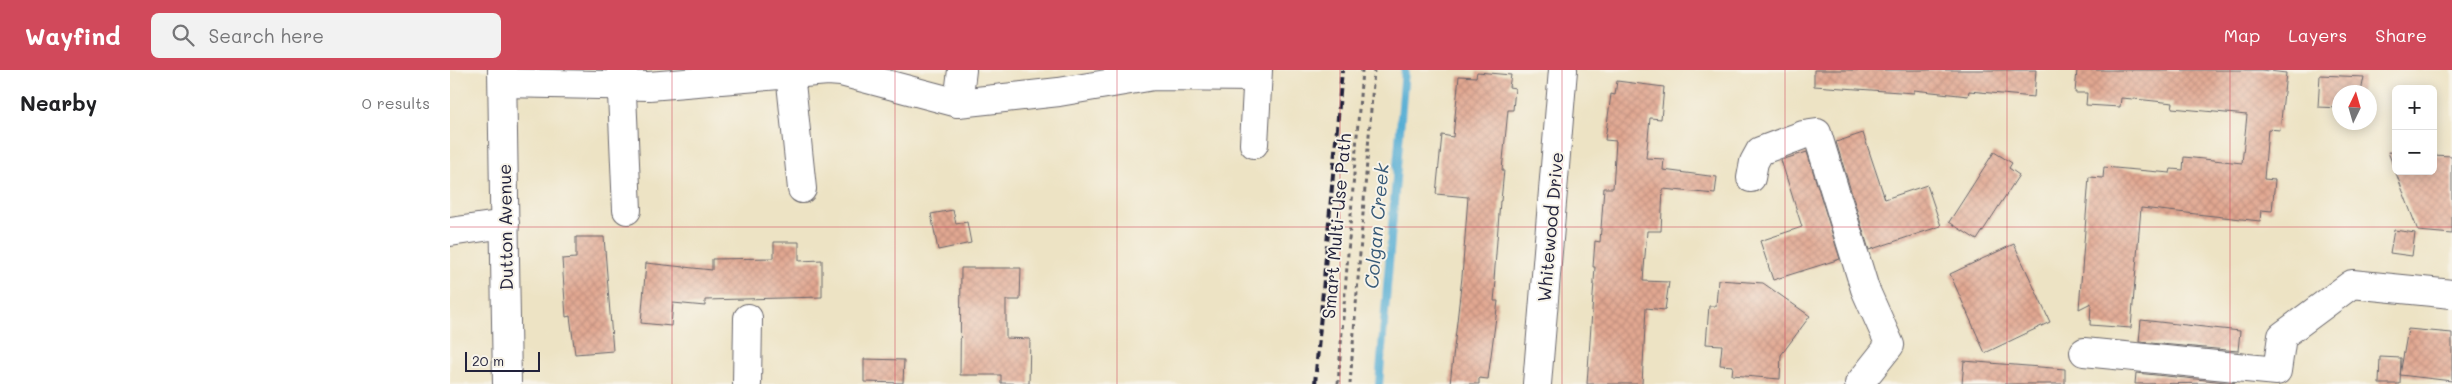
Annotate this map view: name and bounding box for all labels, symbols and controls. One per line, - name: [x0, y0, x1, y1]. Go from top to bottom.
- search box: [151, 13, 501, 58]
- text: Wayfind: [25, 20, 121, 51]
- icon: search: [169, 21, 197, 49]
- text: Search here: [209, 23, 324, 48]
- text: Map: [2224, 23, 2260, 47]
- text: Layers: [2288, 23, 2347, 47]
- text: Share: [2375, 23, 2427, 47]
- north arrow: [2332, 85, 2377, 130]
- map controls: [2392, 85, 2437, 175]
- button: +: [2392, 85, 2437, 130]
- text: Nearby: [20, 89, 97, 116]
- text: 0 results: [362, 92, 430, 113]
- button: −: [2392, 130, 2437, 175]
- street label: Smart Multi-Use Path: [1316, 132, 1356, 320]
- street label: Whitewood Drive: [1531, 151, 1569, 303]
- water label: Colgan Creek: [1358, 161, 1394, 290]
- street label: Dutton Avenue: [492, 163, 518, 291]
- scale bar: [465, 349, 540, 372]
- text: 20 m: [472, 351, 504, 370]

